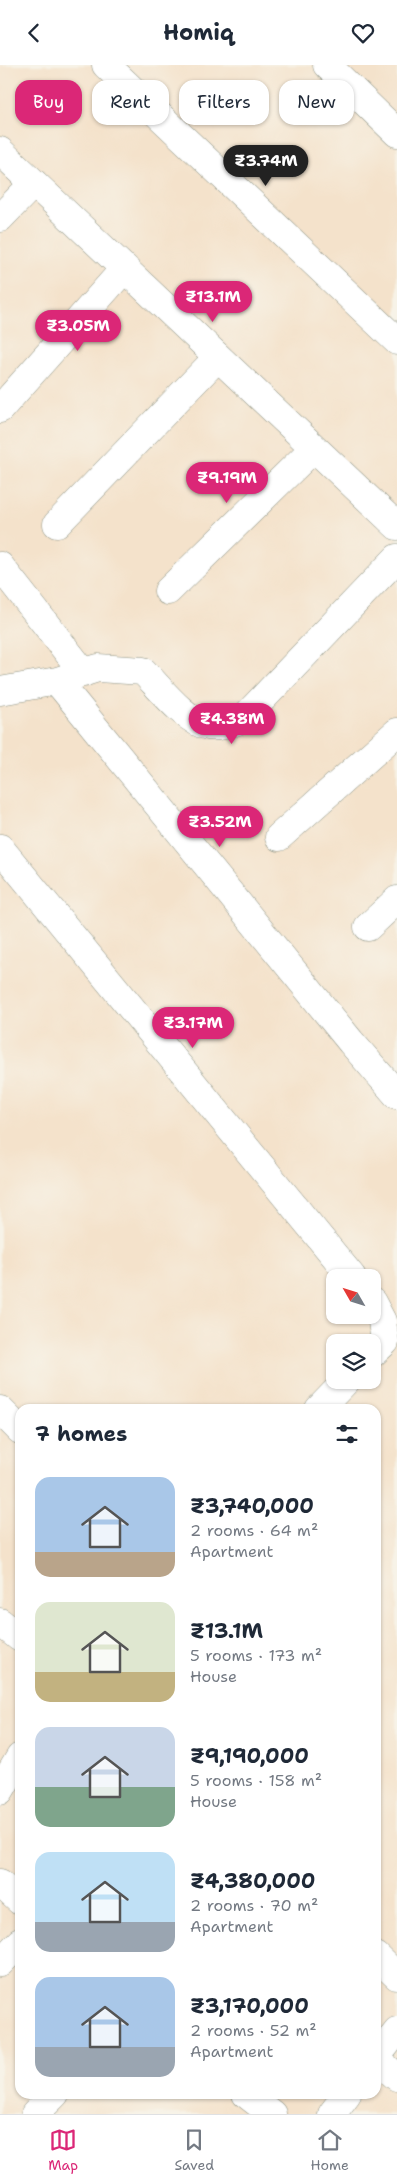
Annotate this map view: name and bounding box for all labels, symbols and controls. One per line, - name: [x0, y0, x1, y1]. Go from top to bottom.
- text: Homiq: [163, 18, 234, 47]
- icon: back: [20, 19, 48, 47]
- icon: heart: [349, 19, 377, 47]
- chip: Buy: [15, 80, 82, 125]
- chip: Rent: [92, 80, 169, 125]
- chip: Filters: [179, 80, 269, 125]
- chip: New: [279, 80, 354, 125]
- pin: ₹3.74M: [225, 145, 307, 187]
- text: ₹3.74M: [234, 150, 298, 171]
- pin: ₹13.1M: [172, 281, 254, 323]
- text: ₹13.1M: [185, 286, 241, 307]
- pin: ₹3.05M: [37, 309, 119, 352]
- text: ₹3.05M: [46, 315, 110, 336]
- pin: ₹9.19M: [186, 461, 268, 504]
- text: ₹9.19M: [197, 467, 257, 488]
- pin: ₹4.38M: [191, 703, 273, 745]
- text: ₹4.38M: [200, 708, 264, 729]
- pin: ₹3.52M: [179, 805, 261, 848]
- text: ₹3.52M: [188, 811, 252, 832]
- pin: ₹3.17M: [152, 1007, 234, 1049]
- text: ₹3.17M: [163, 1012, 223, 1033]
- north arrow: [326, 1269, 381, 1324]
- map controls: [326, 1269, 381, 1389]
- button: layers: [326, 1334, 381, 1389]
- text: 7 homes: [35, 1420, 127, 1448]
- icon: filters: [333, 1420, 361, 1448]
- text: ₹3,740,000: [190, 1492, 314, 1520]
- icon: home: [75, 1497, 135, 1557]
- text: 2 rooms · 64 m²: [190, 1520, 318, 1541]
- text: Apartment: [190, 1541, 273, 1562]
- text: ₹13.1M: [190, 1617, 263, 1645]
- icon: home: [75, 1622, 135, 1682]
- text: 5 rooms · 173 m²: [190, 1645, 322, 1666]
- text: House: [190, 1666, 237, 1687]
- text: ₹9,190,000: [190, 1742, 309, 1770]
- icon: home: [75, 1747, 135, 1807]
- text: 5 rooms · 158 m²: [190, 1770, 322, 1791]
- text: House: [190, 1791, 237, 1812]
- text: ₹4,380,000: [190, 1867, 316, 1895]
- icon: home: [75, 1872, 135, 1932]
- text: 2 rooms · 70 m²: [190, 1895, 318, 1916]
- text: Apartment: [190, 1916, 273, 1937]
- text: ₹3,170,000: [190, 1992, 309, 2020]
- icon: home: [75, 1997, 135, 2057]
- text: 2 rooms · 52 m²: [190, 2020, 317, 2041]
- text: Apartment: [190, 2041, 273, 2062]
- tab: Map: [48, 2126, 78, 2174]
- tab: Saved: [174, 2126, 214, 2174]
- tab: Home: [310, 2126, 349, 2174]

